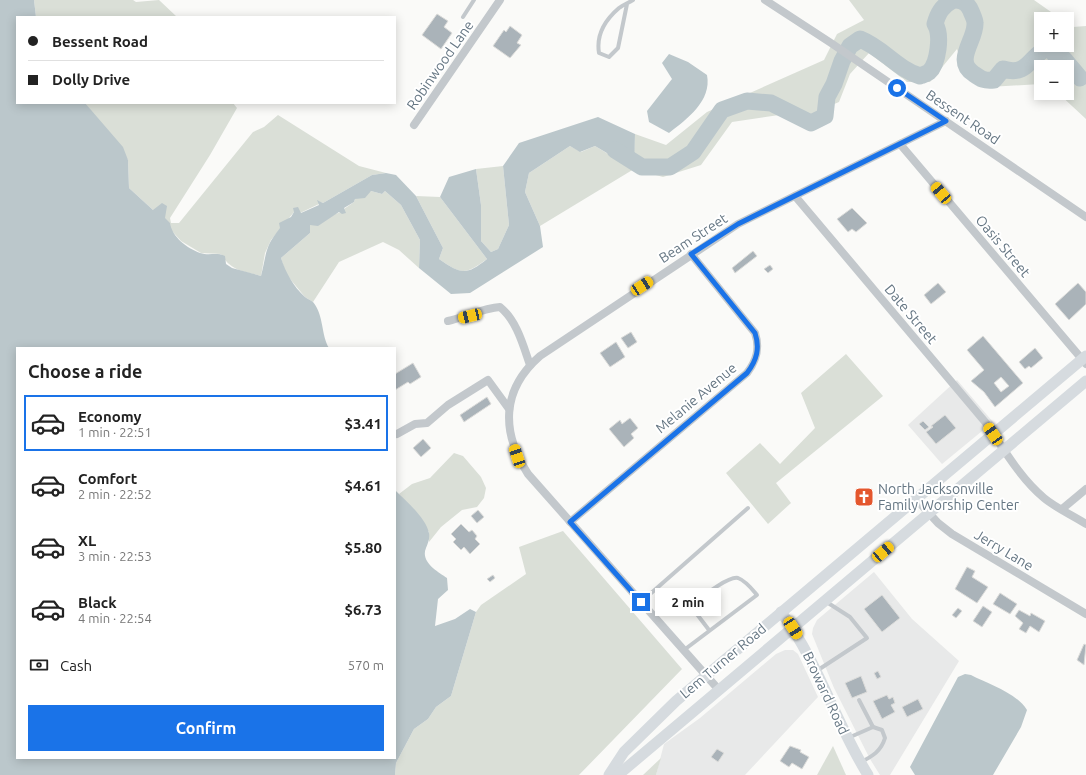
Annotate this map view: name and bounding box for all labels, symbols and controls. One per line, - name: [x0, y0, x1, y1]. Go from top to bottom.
- map controls: [1034, 12, 1074, 100]
- button: +: [1034, 12, 1074, 52]
- street label: Robinwood Lane: [403, 17, 477, 113]
- text: Bessent Road: [52, 33, 148, 50]
- button: −: [1034, 60, 1074, 100]
- text: Dolly Drive: [52, 71, 130, 88]
- route start: [888, 79, 906, 97]
- street label: Bessent Road: [923, 86, 1003, 148]
- car: [929, 180, 953, 206]
- street label: Beam Street: [656, 210, 731, 266]
- street label: Oasis Street: [972, 212, 1034, 281]
- car: [629, 274, 655, 298]
- street label: Date Street: [882, 281, 941, 347]
- car: [457, 307, 483, 325]
- street label: Melanie Avenue: [652, 360, 740, 436]
- text: Choose a ride: [28, 361, 142, 381]
- icon: car: [30, 405, 66, 441]
- text: Economy: [78, 408, 142, 425]
- text: $3.41: [344, 415, 382, 432]
- car: [981, 421, 1005, 447]
- text: 1 min · 22:51: [78, 425, 152, 439]
- car: [508, 443, 526, 469]
- icon: car: [30, 467, 66, 503]
- text: Comfort: [78, 470, 137, 487]
- text: $4.61: [344, 477, 382, 494]
- place label: North Jacksonville Family Worship Center: [878, 481, 1020, 513]
- church icon: North Jacksonville Family Worship Center: [853, 486, 875, 508]
- text: 2 min · 22:52: [78, 487, 152, 501]
- street label: Jerry Lane: [972, 526, 1036, 574]
- icon: car: [30, 529, 66, 565]
- text: XL: [78, 532, 96, 549]
- text: $5.80: [344, 539, 382, 556]
- car: [870, 540, 896, 564]
- text: 3 min · 22:53: [78, 549, 152, 563]
- callout: 2 min: [655, 588, 721, 616]
- icon: car: [30, 591, 66, 627]
- route end: [632, 593, 650, 611]
- text: Black: [78, 594, 117, 611]
- text: 2 min: [672, 595, 704, 609]
- text: $6.73: [344, 601, 382, 618]
- text: 4 min · 22:54: [78, 611, 152, 625]
- car: [781, 615, 805, 641]
- street label: Lem Turner Road: [677, 620, 769, 702]
- street label: Broward Road: [800, 649, 852, 737]
- icon: cash: [28, 654, 50, 676]
- text: Cash: [60, 657, 92, 674]
- text: 570 m: [348, 658, 384, 672]
- button: Confirm: [28, 705, 384, 751]

